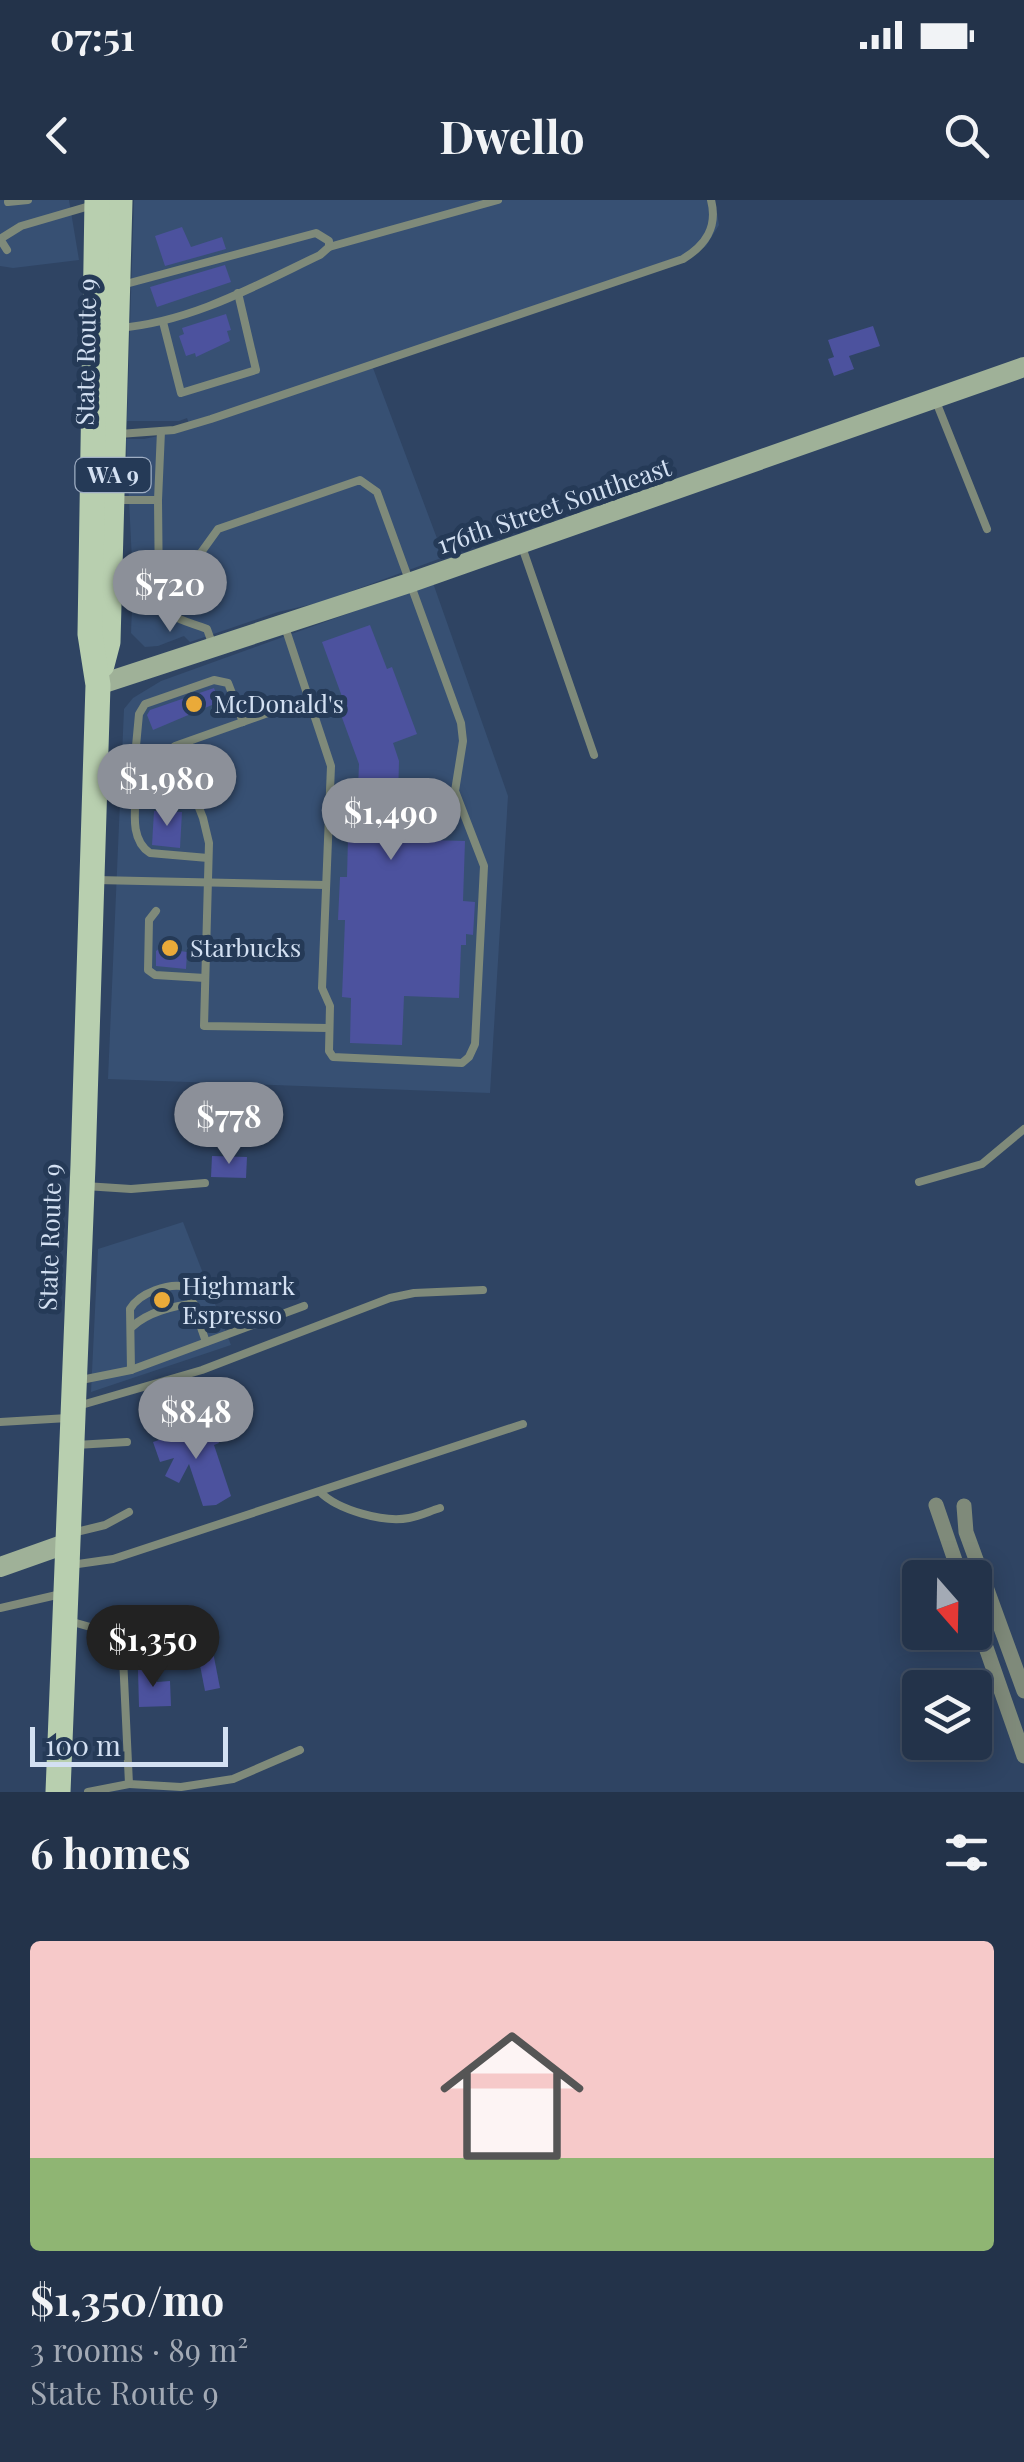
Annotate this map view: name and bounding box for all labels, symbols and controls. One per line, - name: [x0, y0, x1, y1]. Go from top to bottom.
- text: 07:51: [50, 10, 135, 61]
- text: Dwello: [439, 105, 585, 165]
- icon: back: [30, 108, 85, 163]
- icon: search: [939, 108, 994, 163]
- street label: State Route 9: [67, 278, 102, 426]
- street label: 176th Street Southeast: [432, 449, 676, 560]
- road number: WA 9: [76, 458, 150, 492]
- pin: $720: [111, 550, 229, 635]
- text: $720: [135, 561, 205, 604]
- place label: McDonald's: [214, 686, 344, 719]
- marker: McDonald's: [183, 693, 205, 715]
- pin: $1,980: [86, 744, 248, 829]
- text: $1,980: [119, 755, 215, 798]
- pin: $1,490: [310, 778, 472, 863]
- text: $1,490: [344, 789, 438, 832]
- place label: Starbucks: [190, 930, 301, 963]
- marker: Starbucks: [159, 937, 181, 959]
- pin: $778: [170, 1082, 288, 1167]
- text: $778: [196, 1093, 262, 1136]
- street label: State Route 9: [29, 1163, 68, 1311]
- place label: Highmark Espresso: [182, 1268, 295, 1330]
- marker: Highmark Espresso: [151, 1289, 173, 1311]
- pin: $848: [137, 1377, 255, 1462]
- text: $848: [160, 1388, 232, 1431]
- north arrow: [902, 1560, 992, 1650]
- map controls: [902, 1560, 992, 1760]
- pin: $1,350: [72, 1605, 234, 1690]
- text: $1,350: [108, 1616, 198, 1659]
- button: layers: [902, 1670, 992, 1760]
- scale bar: [30, 1722, 228, 1766]
- text: 100 m: [45, 1726, 121, 1763]
- text: 6 homes: [30, 1824, 191, 1880]
- icon: filters: [939, 1825, 994, 1880]
- icon: home: [422, 2006, 602, 2186]
- text: $1,350/mo: [30, 2271, 224, 2327]
- text: 3 rooms · 89 m²: [30, 2327, 248, 2370]
- text: State Route 9: [30, 2370, 219, 2413]

